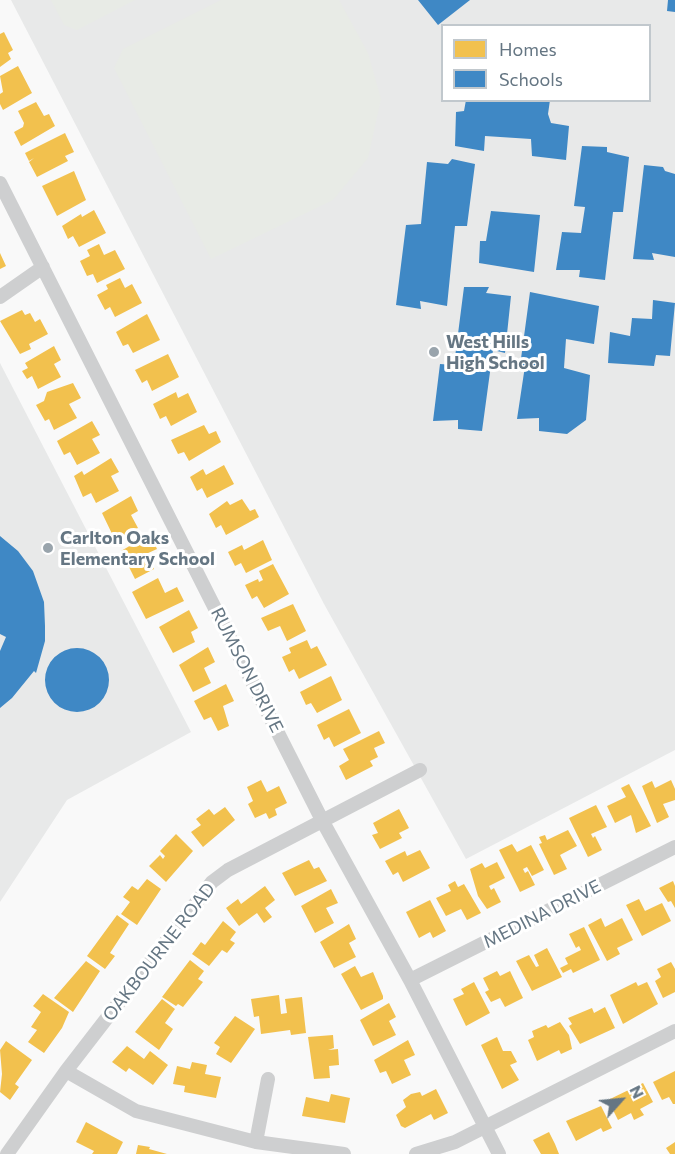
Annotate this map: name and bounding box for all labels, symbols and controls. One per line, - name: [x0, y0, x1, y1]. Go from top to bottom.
- legend: [441, 24, 651, 102]
- text: Homes: [499, 38, 557, 60]
- text: Schools: [499, 68, 563, 90]
- place label: West Hills High School: [446, 331, 545, 374]
- marker: West Hills High School: [427, 345, 441, 359]
- place label: Carlton Oaks Elementary School: [60, 527, 215, 570]
- marker: Carlton Oaks Elementary School: [41, 541, 55, 555]
- street label: RUMSON DRIVE: [206, 604, 288, 736]
- street label: MEDINA DRIVE: [480, 875, 604, 953]
- street label: OAKBOURNE ROAD: [98, 879, 220, 1025]
- north arrow: [591, 1070, 651, 1130]
- text: N: [626, 1082, 649, 1101]

